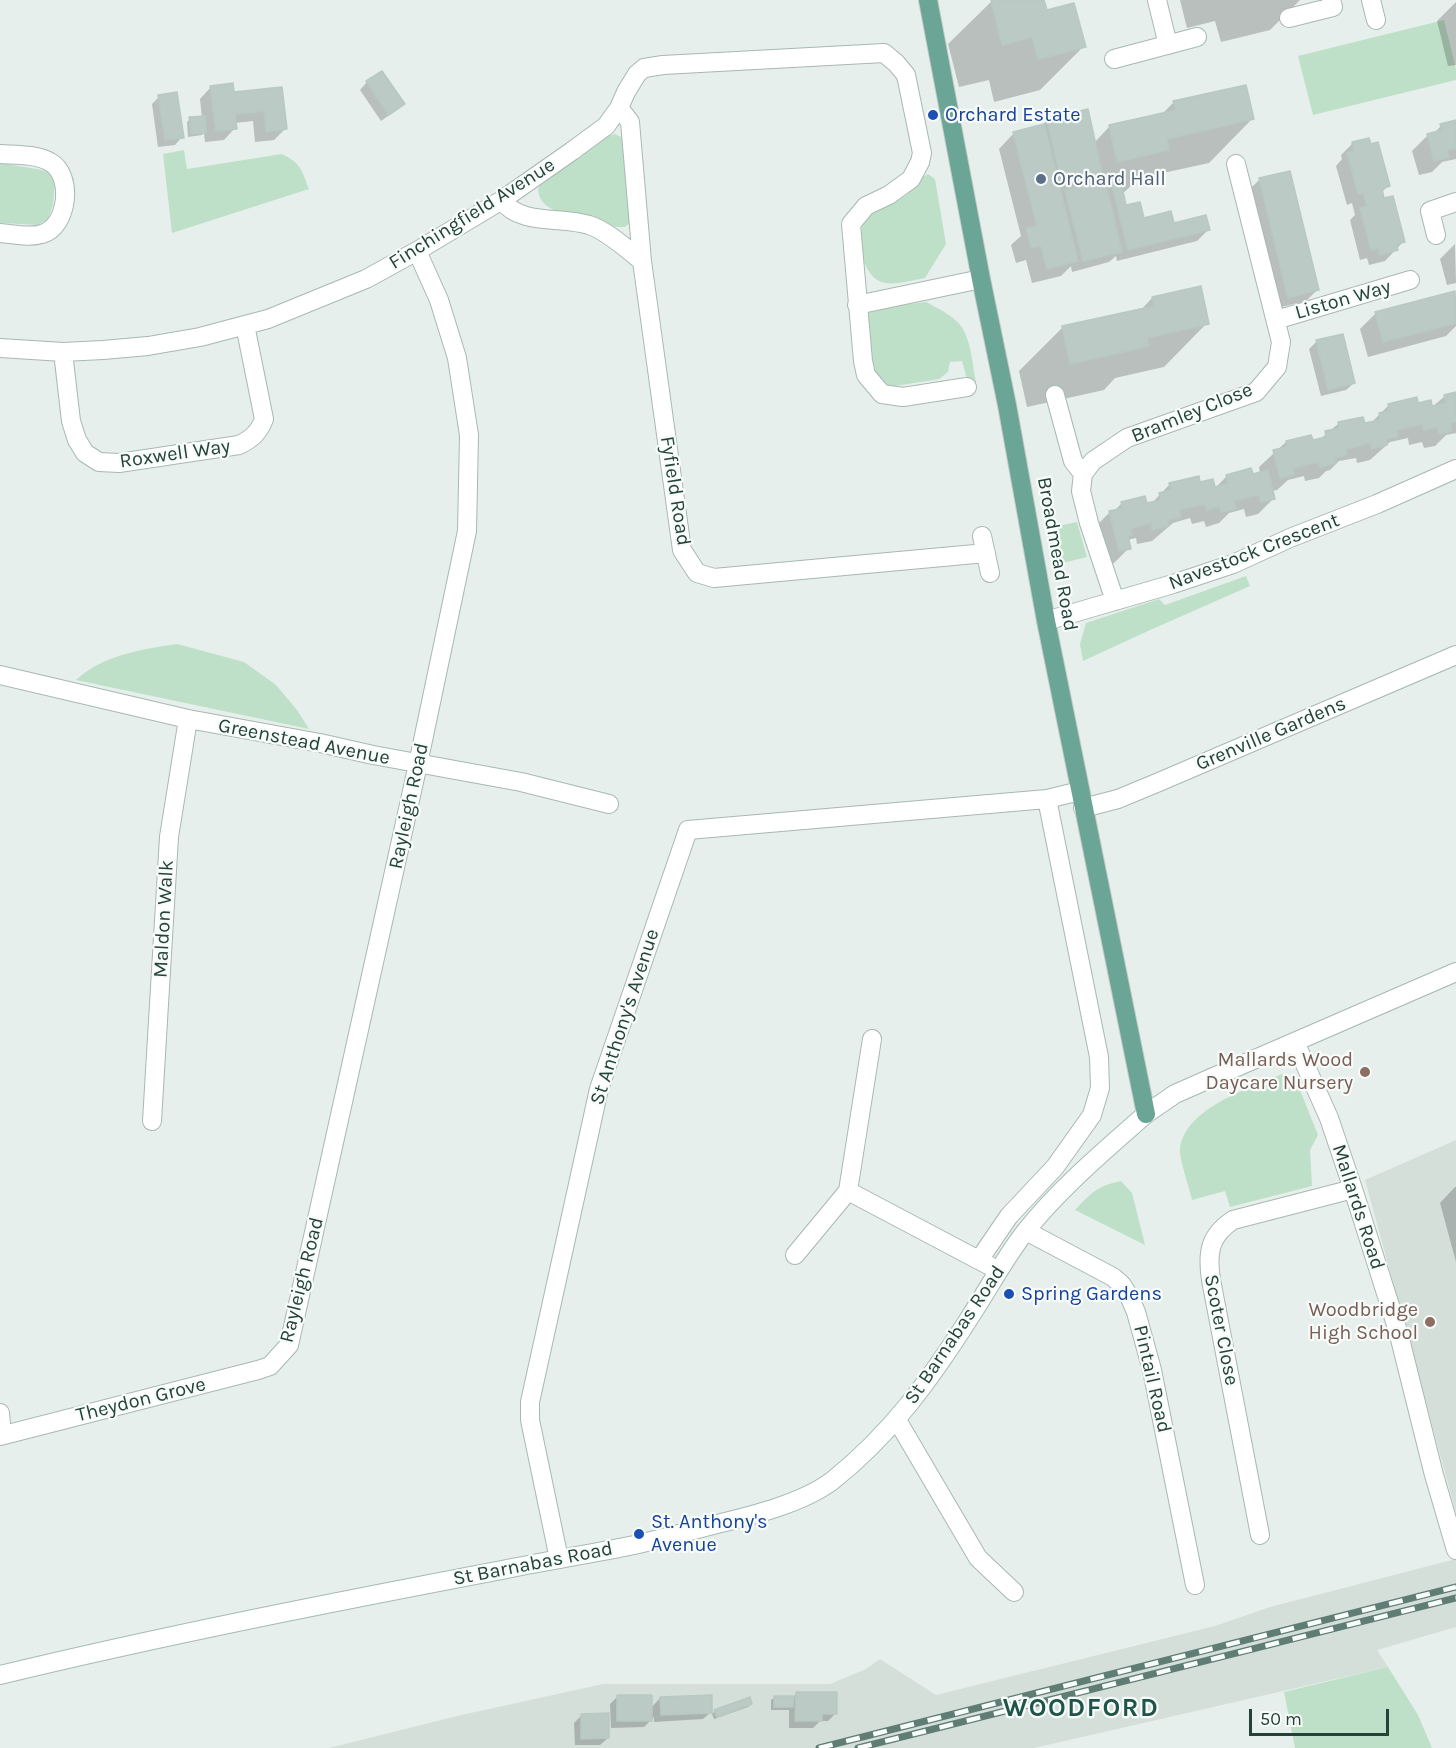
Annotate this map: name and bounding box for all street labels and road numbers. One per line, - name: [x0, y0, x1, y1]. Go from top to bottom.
- street label: Finchingfield Avenue: [385, 153, 559, 275]
- street label: Liston Way: [1292, 275, 1394, 325]
- street label: Bramley Close: [1128, 378, 1256, 448]
- street label: Roxwell Way: [118, 434, 232, 474]
- street label: Fyfield Road: [655, 435, 695, 547]
- street label: Broadmead Road: [1032, 475, 1082, 633]
- street label: Navestock Crescent: [1165, 508, 1343, 596]
- street label: Grenville Gardens: [1192, 692, 1350, 776]
- street label: Greenstead Avenue: [216, 714, 392, 770]
- street label: Rayleigh Road: [384, 741, 434, 871]
- street label: Maldon Walk: [149, 859, 179, 979]
- street label: St Anthony's Avenue: [585, 926, 665, 1108]
- street label: Mallards Road: [1326, 1141, 1390, 1273]
- street label: Rayleigh Road: [275, 1215, 329, 1345]
- street label: St Barnabas Road: [900, 1261, 1010, 1409]
- street label: Scoter Close: [1198, 1272, 1244, 1388]
- street label: Pintail Road: [1128, 1323, 1176, 1435]
- street label: Theydon Grove: [74, 1372, 208, 1428]
- street label: St Barnabas Road: [451, 1537, 615, 1591]

